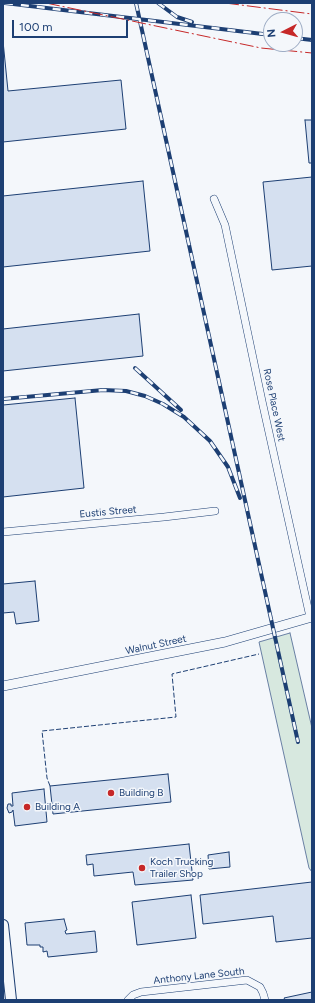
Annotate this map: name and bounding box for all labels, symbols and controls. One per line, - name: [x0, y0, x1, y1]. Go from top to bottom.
- scale bar: [14, 12, 130, 38]
- north arrow: [263, 12, 303, 52]
- text: 100 m: [19, 20, 53, 34]
- text: N: [265, 28, 278, 38]
- street label: Rose Place West: [260, 367, 288, 443]
- street label: Eustis Street: [79, 504, 137, 520]
- street label: Walnut Street: [124, 633, 188, 657]
- place label: Building B: [119, 787, 163, 799]
- marker: Building B: [106, 788, 116, 798]
- place label: Building A: [35, 801, 80, 813]
- marker: Building A: [22, 802, 32, 812]
- place label: Koch Trucking Trailer Shop: [150, 856, 213, 880]
- marker: Koch Trucking Trailer Shop: [137, 863, 147, 873]
- street label: Anthony Lane South: [153, 965, 245, 987]

